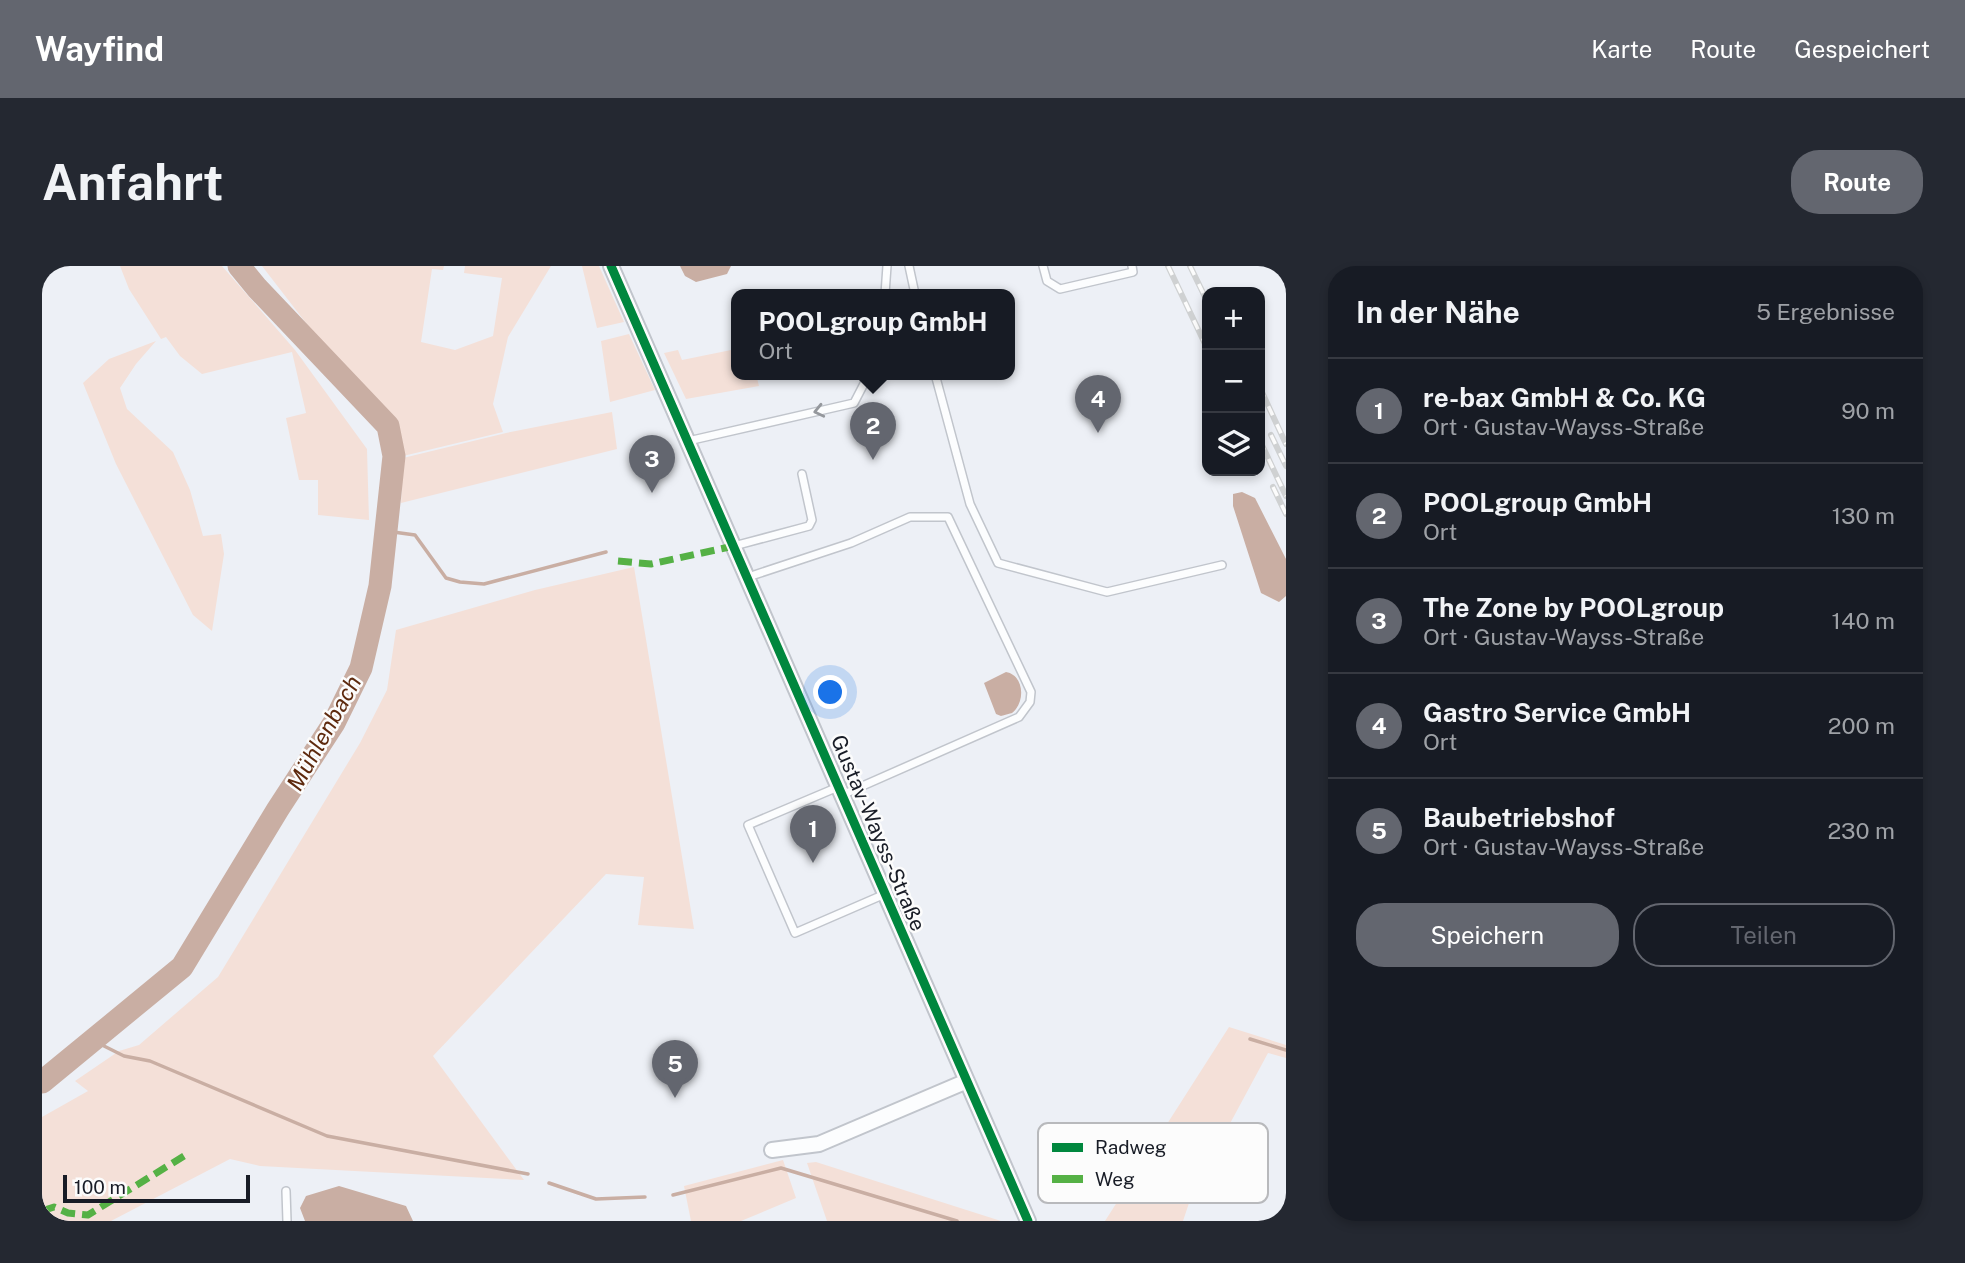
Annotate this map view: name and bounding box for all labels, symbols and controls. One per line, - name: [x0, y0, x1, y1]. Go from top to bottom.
- text: Wayfind: [35, 30, 164, 68]
- text: Karte: [1591, 35, 1652, 63]
- text: Route: [1690, 35, 1756, 63]
- text: Gespeichert: [1794, 35, 1930, 63]
- button: Route: [1791, 150, 1923, 214]
- text: Anfahrt: [42, 153, 223, 211]
- map controls: [1202, 287, 1265, 476]
- button: +: [1202, 287, 1265, 350]
- popup: [731, 289, 1015, 380]
- text: In der Nähe: [1356, 294, 1520, 330]
- text: 5 Ergebnisse: [1756, 298, 1895, 325]
- text: POOLgroup GmbH: [759, 306, 987, 337]
- text: Ort: [759, 337, 793, 364]
- button: −: [1202, 350, 1265, 413]
- pin: 4: [1075, 375, 1121, 433]
- text: re-bax GmbH & Co. KG: [1423, 382, 1706, 413]
- text: 1: [1374, 397, 1384, 424]
- text: 90 m: [1841, 397, 1895, 424]
- pin: 2: [850, 402, 896, 460]
- one-way arrow: [813, 403, 825, 417]
- button: layers: [1202, 413, 1265, 476]
- text: Ort · Gustav-Wayss-Straße: [1423, 413, 1704, 440]
- pin: 3: [629, 435, 675, 493]
- text: POOLgroup GmbH: [1423, 487, 1652, 518]
- text: 2: [1372, 502, 1386, 529]
- text: 130 m: [1832, 502, 1895, 529]
- text: Ort: [1423, 518, 1457, 545]
- text: The Zone by POOLgroup: [1423, 592, 1724, 623]
- text: 3: [1371, 607, 1387, 634]
- text: 140 m: [1832, 607, 1895, 634]
- text: Ort · Gustav-Wayss-Straße: [1423, 623, 1704, 650]
- water label: Mühlenbach: [281, 670, 366, 795]
- your location: [813, 675, 847, 709]
- text: Gastro Service GmbH: [1423, 697, 1691, 728]
- text: 4: [1371, 712, 1387, 739]
- text: 200 m: [1828, 712, 1895, 739]
- text: Ort: [1423, 728, 1457, 755]
- street label: Gustav-Wayss-Straße: [826, 731, 931, 935]
- text: Baubetriebshof: [1423, 802, 1615, 833]
- pin: 1: [790, 805, 836, 863]
- text: 5: [1371, 817, 1387, 844]
- text: 230 m: [1827, 817, 1895, 844]
- text: Ort · Gustav-Wayss-Straße: [1423, 833, 1704, 860]
- button: Speichern: [1356, 903, 1619, 967]
- button: Teilen: [1633, 903, 1895, 967]
- pin: 5: [652, 1040, 698, 1098]
- legend: [1038, 1123, 1268, 1203]
- text: Radweg: [1095, 1136, 1167, 1158]
- text: Weg: [1095, 1168, 1135, 1190]
- scale bar: [63, 1172, 250, 1204]
- text: 100 m: [74, 1176, 126, 1198]

